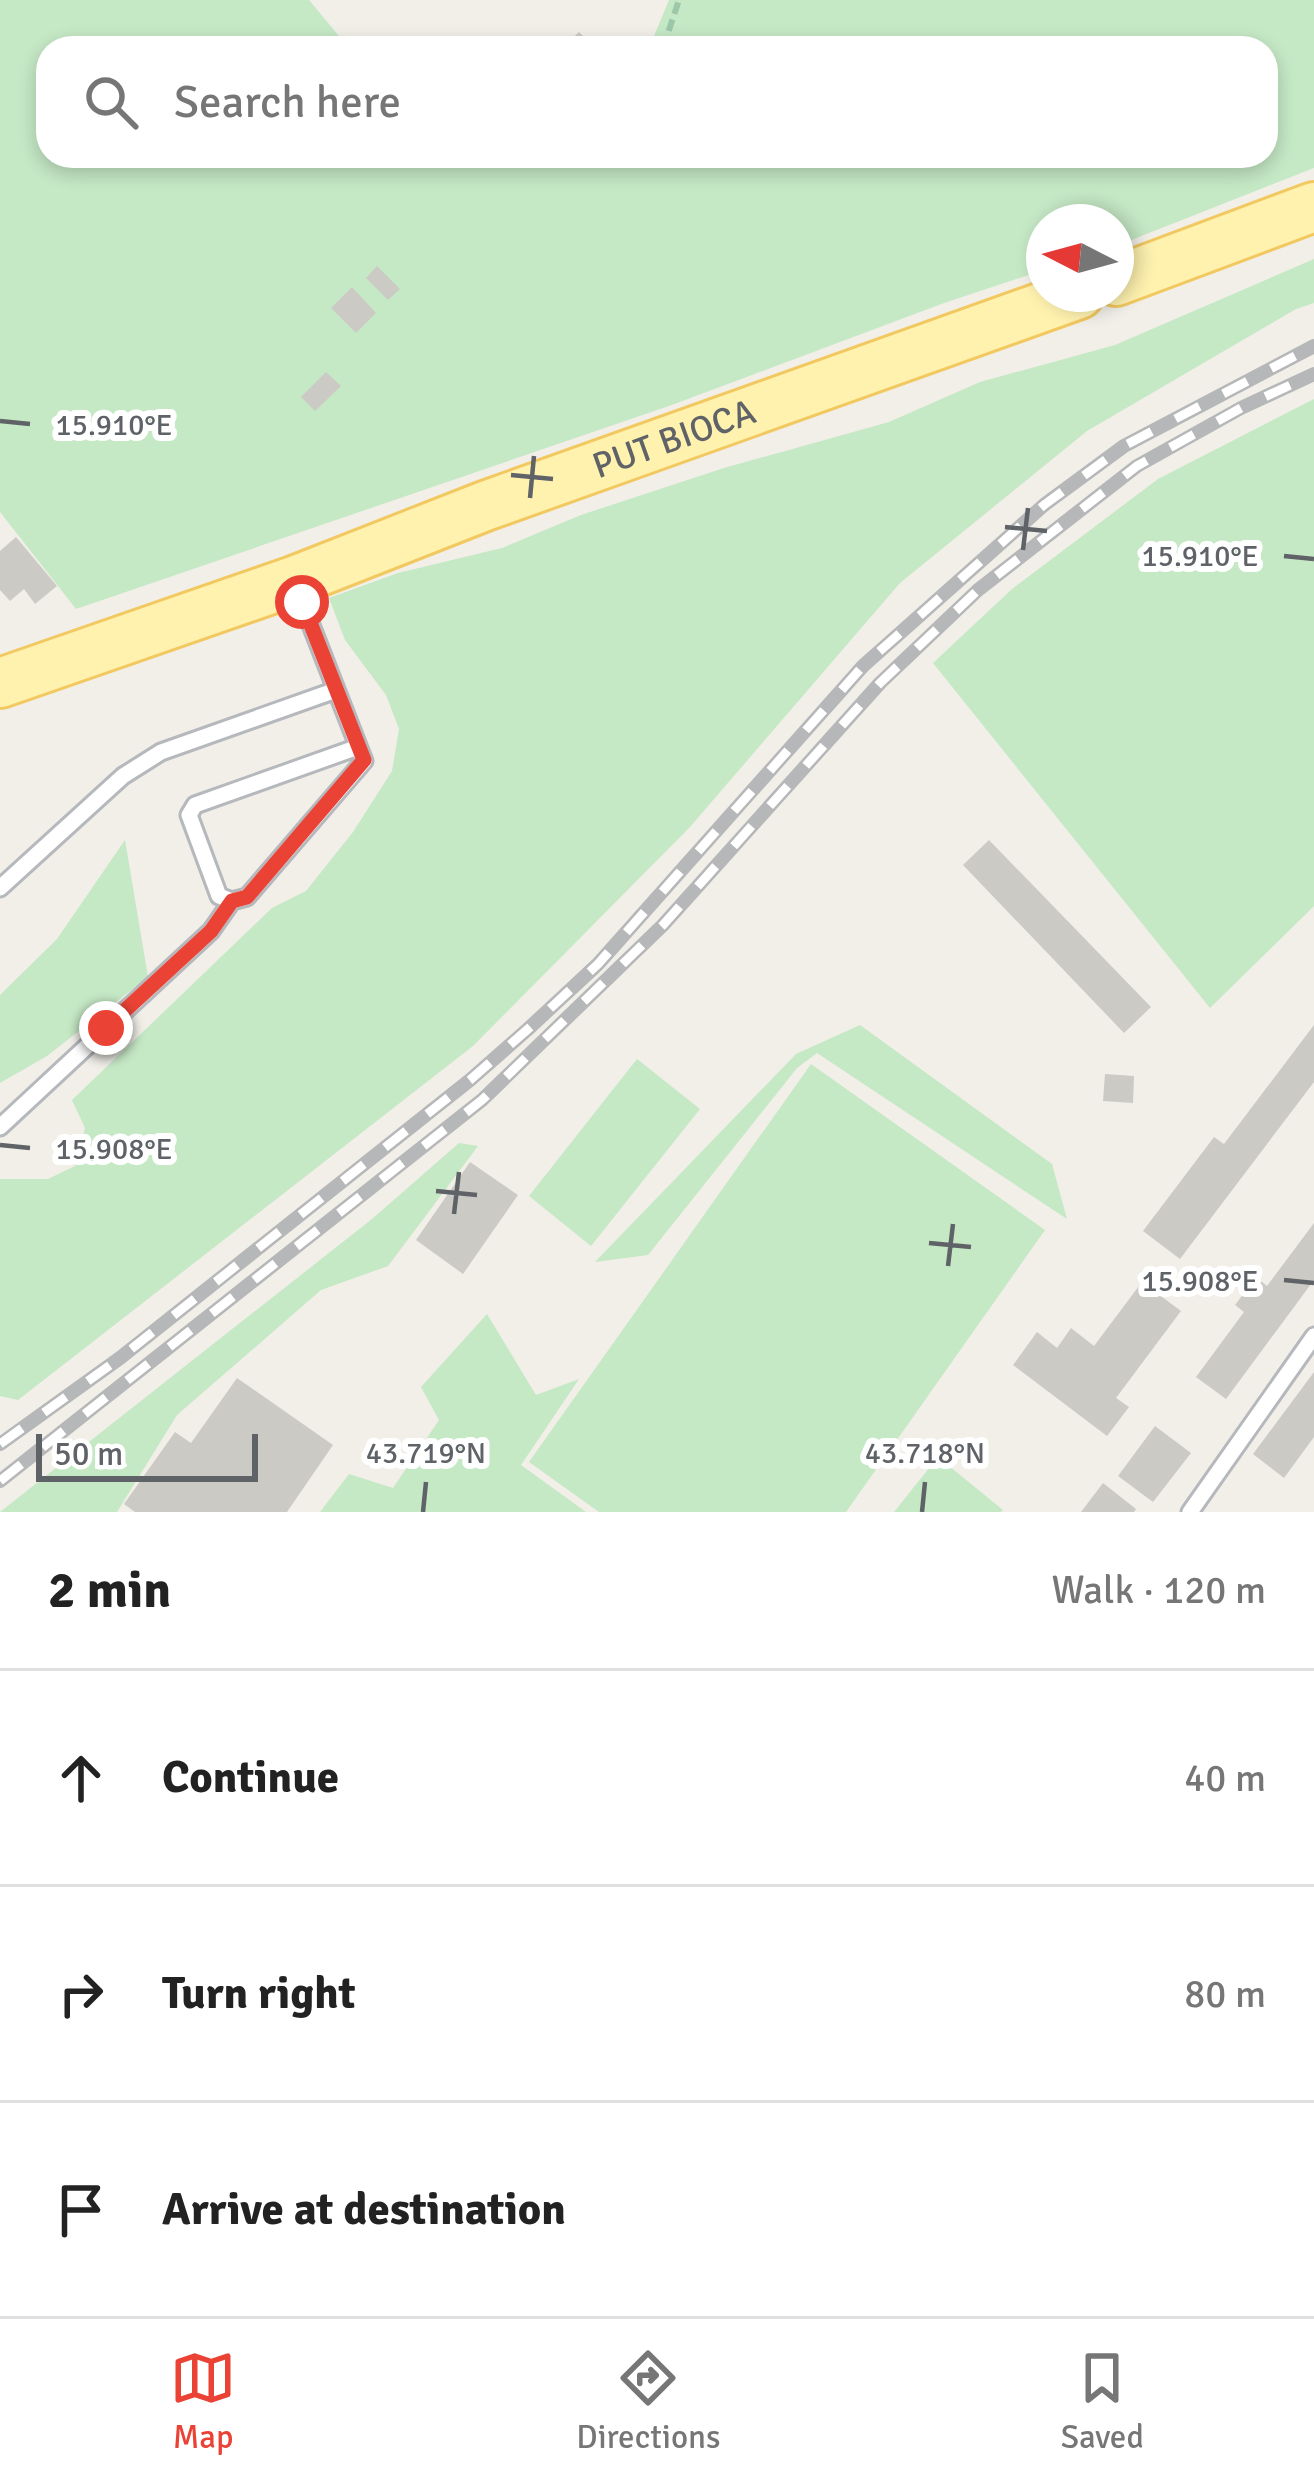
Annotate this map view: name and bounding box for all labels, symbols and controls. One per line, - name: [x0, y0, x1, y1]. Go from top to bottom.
- search box: [36, 36, 1278, 168]
- icon: search: [78, 69, 144, 135]
- text: Search here: [174, 75, 401, 130]
- north arrow: [1026, 204, 1134, 312]
- street label: PUT BIOCA: [586, 389, 762, 488]
- text: 15.910°E: [56, 407, 173, 444]
- text: 15.910°E: [1142, 538, 1259, 575]
- route start: [275, 575, 329, 629]
- route end: [79, 1001, 133, 1055]
- text: 15.908°E: [56, 1131, 173, 1168]
- text: 15.908°E: [1142, 1263, 1259, 1300]
- scale bar: [36, 1428, 258, 1481]
- text: 50 m: [54, 1434, 123, 1475]
- text: 43.719°N: [366, 1435, 486, 1472]
- text: 43.718°N: [865, 1435, 985, 1472]
- text: 2 min: [48, 1559, 171, 1622]
- text: Walk · 120 m: [1052, 1566, 1266, 1614]
- icon: ahead: [48, 1745, 114, 1811]
- text: Continue: [162, 1750, 339, 1805]
- text: 40 m: [1184, 1754, 1266, 1802]
- icon: right: [48, 1961, 114, 2027]
- text: Turn right: [162, 1966, 356, 2021]
- text: 80 m: [1184, 1970, 1266, 2018]
- icon: arrive: [48, 2177, 114, 2243]
- text: Arrive at destination: [162, 2182, 566, 2237]
- tab: Map: [170, 2345, 236, 2458]
- tab: Directions: [576, 2345, 721, 2458]
- tab: Saved: [1061, 2345, 1144, 2458]

